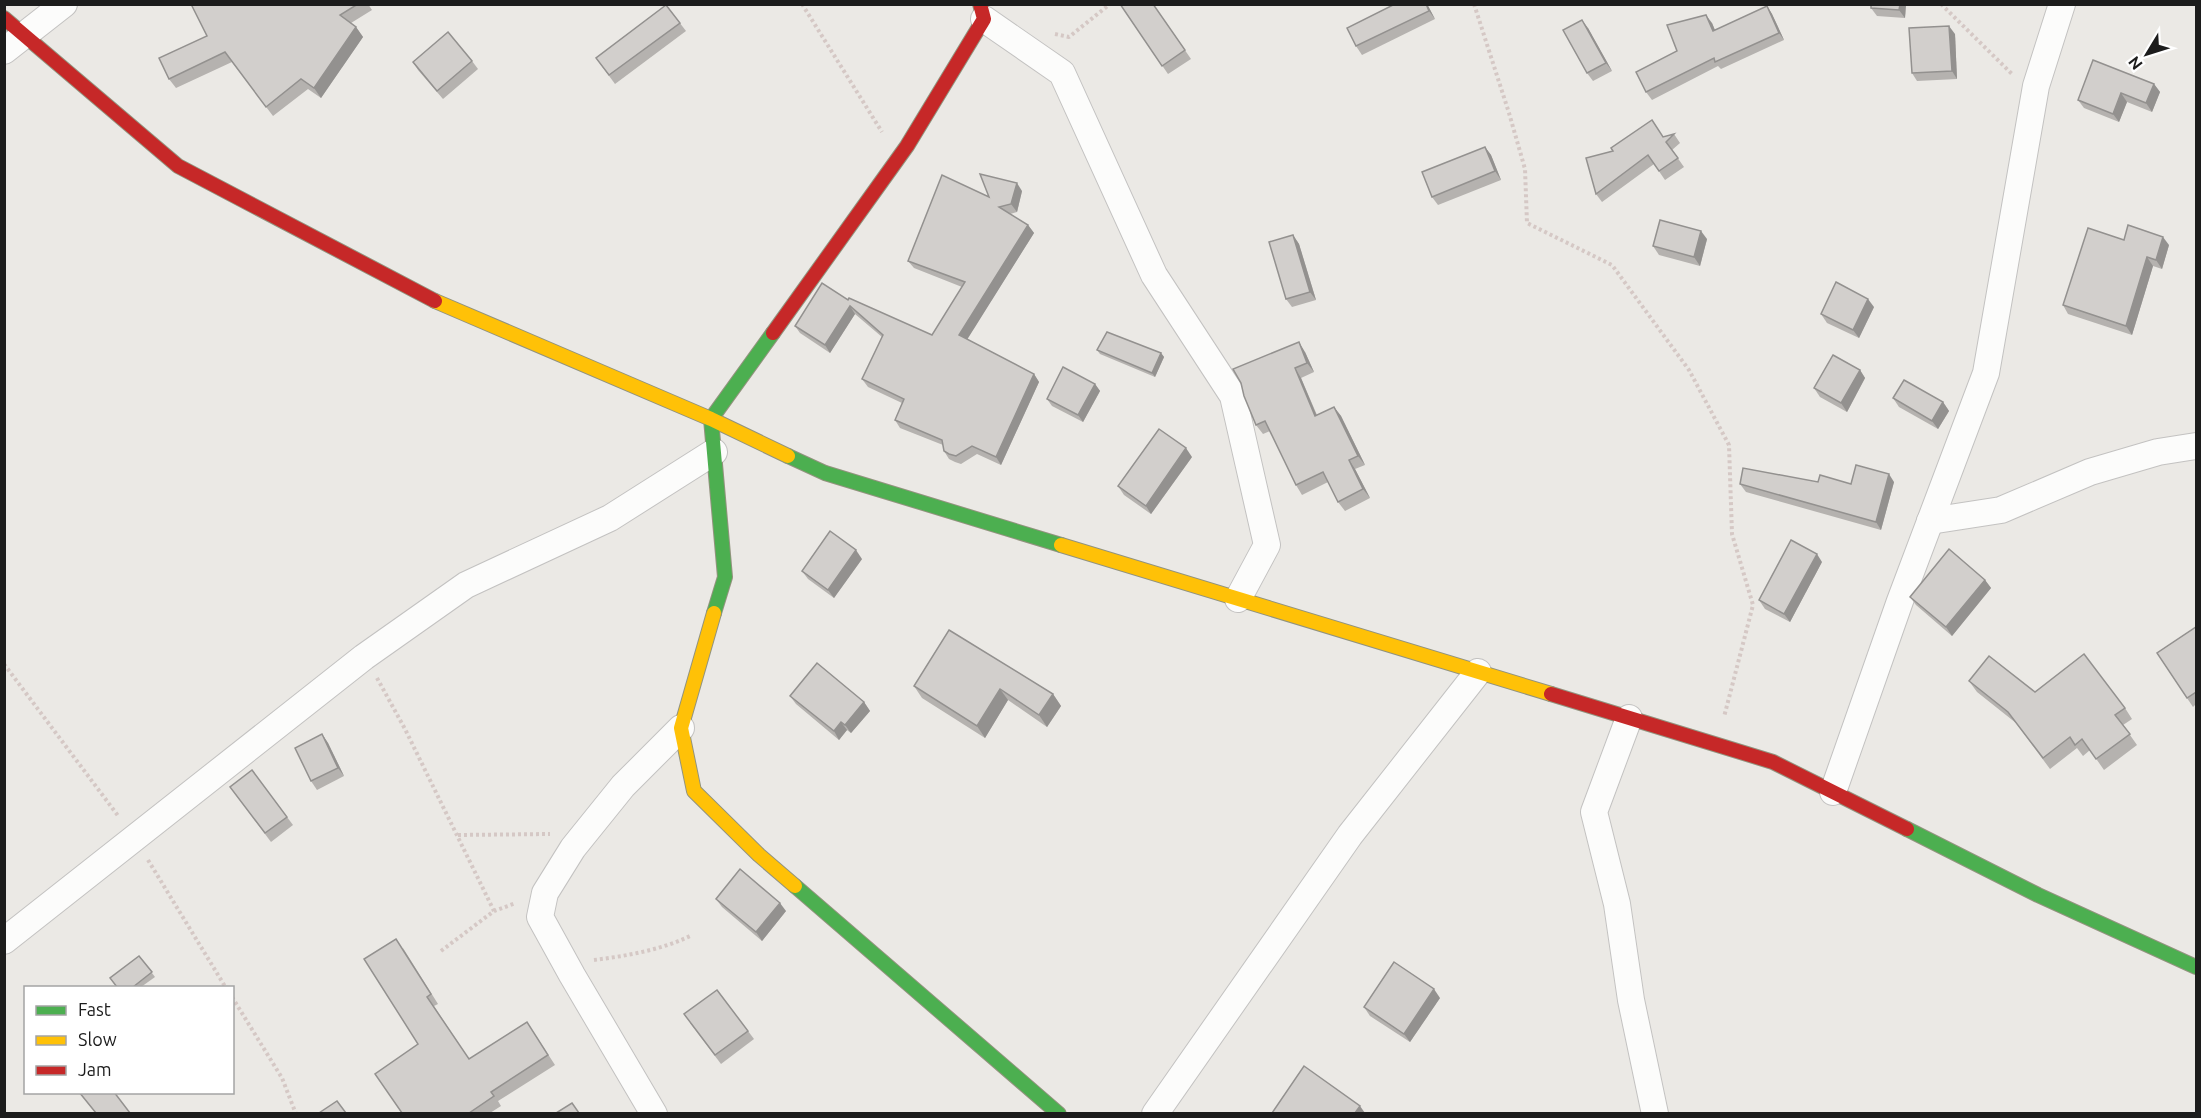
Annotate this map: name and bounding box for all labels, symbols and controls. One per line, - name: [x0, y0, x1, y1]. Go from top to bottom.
- north arrow: [2117, 24, 2177, 84]
- text: N: [2124, 53, 2146, 73]
- legend: [24, 986, 234, 1094]
- text: Fast: [78, 999, 111, 1019]
- text: Slow: [78, 1029, 117, 1049]
- text: Jam: [78, 1059, 112, 1079]

